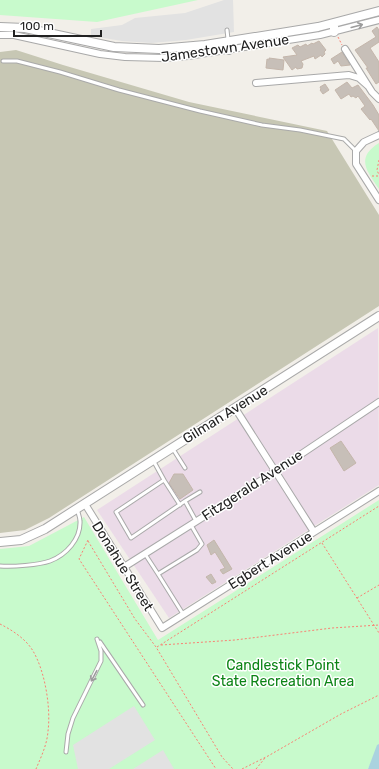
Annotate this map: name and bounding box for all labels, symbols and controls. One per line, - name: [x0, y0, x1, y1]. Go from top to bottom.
- scale bar: [14, 12, 101, 38]
- text: 100 m: [20, 19, 54, 33]
- one-way arrow: [350, 22, 363, 29]
- street label: Jamestown Avenue: [160, 31, 290, 66]
- street label: Gilman Avenue: [180, 381, 271, 447]
- street label: Fitzgerald Avenue: [199, 446, 306, 524]
- street label: Donahue Street: [88, 518, 157, 615]
- street label: Egbert Avenue: [225, 528, 316, 593]
- park label: Candlestick Point State Recreation Area: [212, 657, 354, 690]
- one-way arrow: [90, 670, 98, 682]

